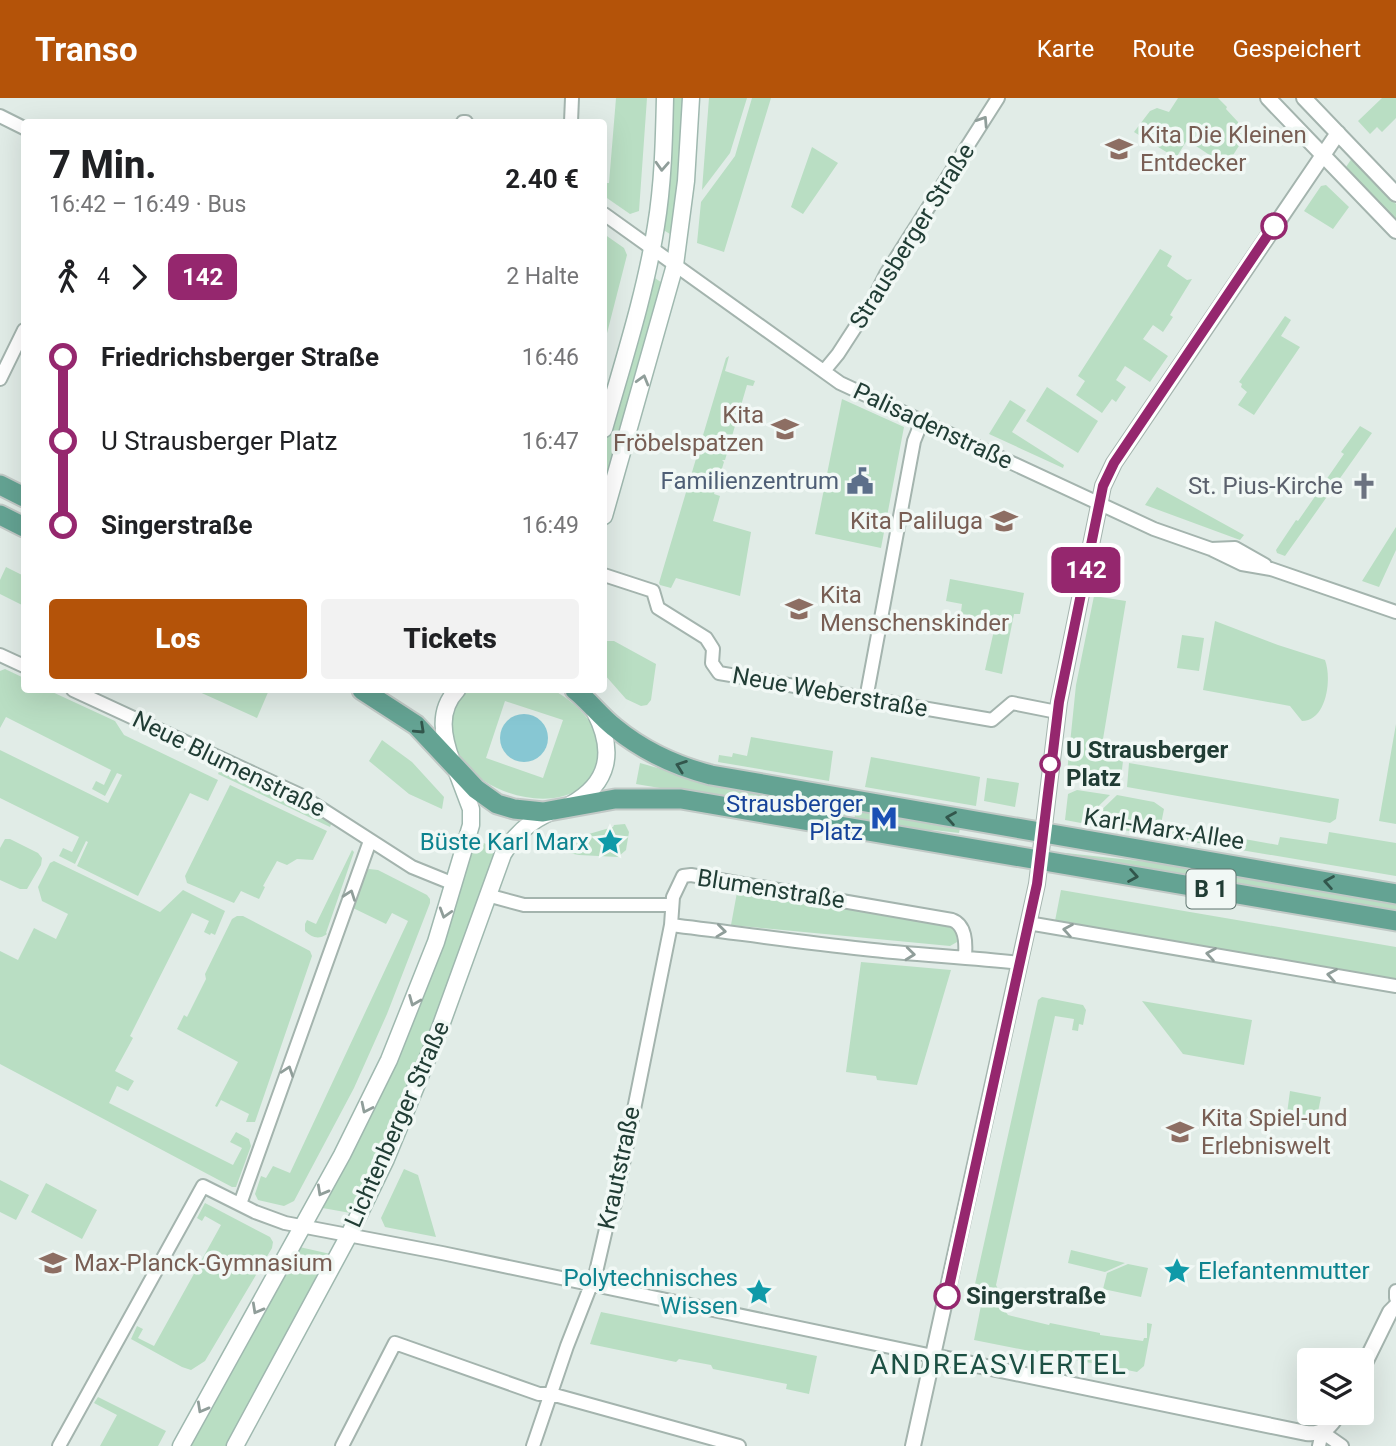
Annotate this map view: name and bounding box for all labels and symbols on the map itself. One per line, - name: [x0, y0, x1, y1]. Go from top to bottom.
- one-way arrow: [975, 116, 988, 129]
- place label: Kita Die Kleinen Entdecker: [1140, 121, 1307, 177]
- school or university icon: Kita Die Kleinen Entdecker: [1104, 134, 1134, 164]
- street label: Strausberger Straße: [844, 138, 980, 334]
- one-way arrow: [655, 161, 670, 172]
- unlabelled marker: [1261, 213, 1287, 239]
- one-way arrow: [635, 375, 650, 387]
- street label: Palisadenstraße: [849, 377, 1017, 475]
- place label: Kita Fröbelspatzen: [613, 401, 764, 457]
- school or university icon: Kita Fröbelspatzen: [770, 414, 800, 444]
- public building icon: Familienzentrum: [845, 466, 875, 496]
- place label: Familienzentrum: [661, 467, 839, 495]
- church icon: St. Pius-Kirche: [1349, 471, 1379, 501]
- place label: St. Pius-Kirche: [1188, 472, 1343, 500]
- school or university icon: Kita Paliluga: [989, 506, 1019, 536]
- place label: Kita Paliluga: [850, 507, 983, 535]
- line badge: 142: [1046, 547, 1126, 593]
- place label: Kita Menschenskinder: [820, 581, 1009, 637]
- school or university icon: Kita Menschenskinder: [784, 594, 814, 624]
- street label: Neue Weberstraße: [730, 661, 930, 723]
- street label: Neue Blumenstraße: [128, 705, 330, 823]
- one-way arrow: [412, 721, 425, 733]
- place label: U Strausberger Platz: [1066, 736, 1228, 792]
- marker: U Strausberger Platz: [1040, 754, 1060, 774]
- one-way arrow: [675, 760, 687, 774]
- place label: Strausberger Platz: [726, 790, 863, 846]
- street label: Karl-Marx-Allee: [1082, 802, 1246, 856]
- metro station icon: Strausberger Platz: [869, 803, 899, 833]
- one-way arrow: [945, 811, 957, 826]
- place icon: Büste Karl Marx: [595, 827, 625, 857]
- place label: Büste Karl Marx: [420, 828, 589, 856]
- street label: Blumenstraße: [695, 864, 847, 914]
- one-way arrow: [1127, 868, 1139, 883]
- road number: B 1: [1186, 870, 1236, 908]
- one-way arrow: [1323, 875, 1335, 890]
- one-way arrow: [342, 889, 356, 901]
- one-way arrow: [439, 907, 454, 919]
- one-way arrow: [715, 923, 727, 938]
- one-way arrow: [1062, 923, 1074, 938]
- one-way arrow: [905, 946, 916, 961]
- one-way arrow: [1205, 947, 1217, 962]
- one-way arrow: [1326, 968, 1338, 983]
- one-way arrow: [408, 995, 422, 1007]
- street label: Lichtenberger Straße: [339, 1017, 455, 1231]
- one-way arrow: [280, 1066, 294, 1078]
- one-way arrow: [360, 1101, 374, 1113]
- street label: Krautstraße: [592, 1104, 646, 1232]
- place label: Kita Spiel-und Erlebniswelt: [1201, 1104, 1348, 1160]
- school or university icon: Kita Spiel-und Erlebniswelt: [1165, 1117, 1195, 1147]
- one-way arrow: [317, 1183, 330, 1196]
- school or university icon: Max-Planck-Gymnasium: [38, 1248, 68, 1278]
- place label: Max-Planck-Gymnasium: [74, 1249, 333, 1277]
- place icon: Elefantenmutter: [1162, 1256, 1192, 1286]
- place label: Elefantenmutter: [1198, 1257, 1370, 1285]
- place label: Polytechnisches Wissen: [563, 1264, 738, 1320]
- place icon: Polytechnisches Wissen: [744, 1277, 774, 1307]
- place label: Singerstraße: [966, 1282, 1106, 1310]
- marker: Singerstraße: [934, 1283, 960, 1309]
- one-way arrow: [252, 1301, 265, 1314]
- district label: ANDREASVIERTEL: [870, 1348, 1128, 1381]
- one-way arrow: [197, 1401, 210, 1414]

